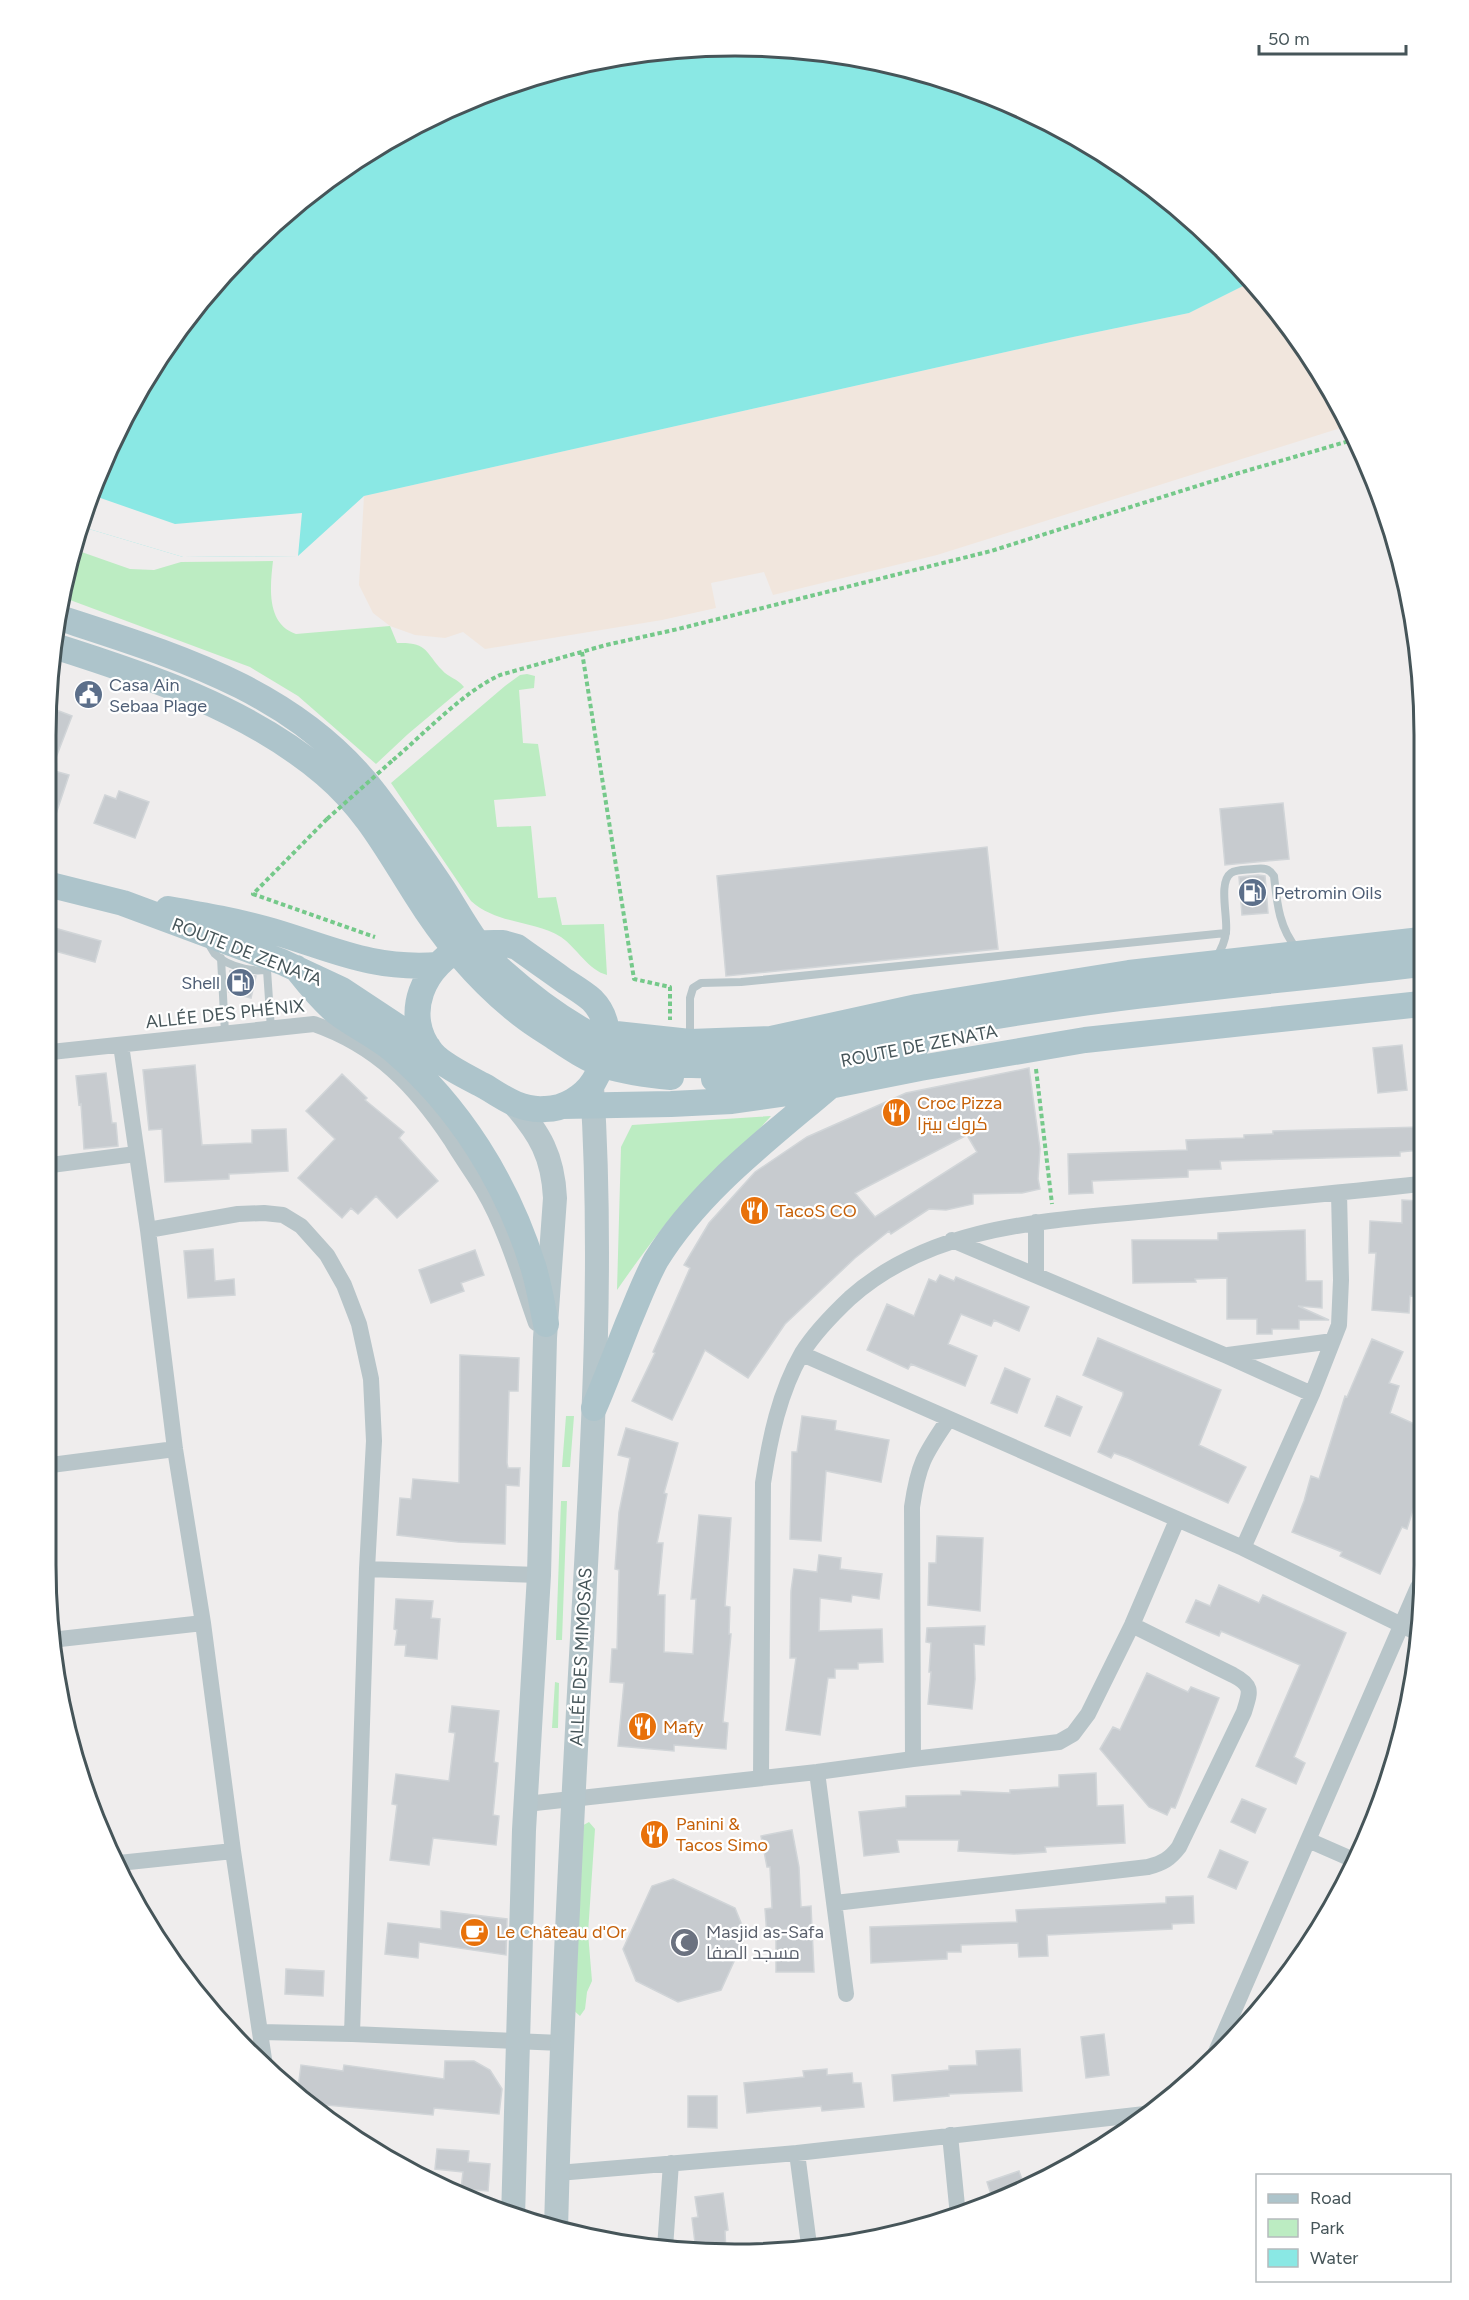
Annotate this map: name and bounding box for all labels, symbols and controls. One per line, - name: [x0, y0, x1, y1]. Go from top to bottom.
- scale bar: [1259, 18, 1406, 56]
- text: 50 m: [1268, 28, 1310, 50]
- place label: Casa Ain Sebaa Plage: [109, 674, 207, 717]
- public building icon: Casa Ain Sebaa Plage: [72, 679, 104, 711]
- fuel station icon: Petromin Oils: [1237, 877, 1269, 909]
- place label: Petromin Oils: [1274, 882, 1382, 904]
- street label: ROUTE DE ZENATA: [169, 913, 325, 991]
- fuel station icon: Shell: [225, 967, 257, 999]
- place label: Shell: [181, 972, 220, 994]
- street label: ALLÉE DES PHÉNIX: [144, 995, 306, 1033]
- street label: ROUTE DE ZENATA: [839, 1020, 999, 1072]
- place label: Croc Pizza كروك بيتزا: [917, 1092, 1002, 1135]
- restaurant icon: Croc Pizza كروك بيتزا: [880, 1097, 912, 1129]
- restaurant icon: TacoS CO: [739, 1195, 771, 1227]
- place label: TacoS CO: [776, 1200, 857, 1222]
- street label: ALLÉE DES MIMOSAS: [565, 1567, 597, 1747]
- restaurant icon: Mafy: [626, 1711, 658, 1743]
- place label: Mafy: [663, 1716, 704, 1738]
- place label: Panini & Tacos Simo: [676, 1813, 768, 1856]
- restaurant icon: Panini & Tacos Simo: [639, 1818, 671, 1850]
- cafe icon: Le Château d'Or: [459, 1916, 491, 1948]
- place label: Le Château d'Or: [496, 1921, 626, 1943]
- place label: Masjid as-Safa مسجد الصفا: [706, 1921, 824, 1964]
- mosque icon: Masjid as-Safa مسجد الصفا: [669, 1926, 701, 1958]
- legend: [1256, 2174, 1451, 2282]
- text: Road: [1310, 2187, 1351, 2209]
- text: Park: [1310, 2217, 1345, 2239]
- text: Water: [1310, 2247, 1358, 2269]

